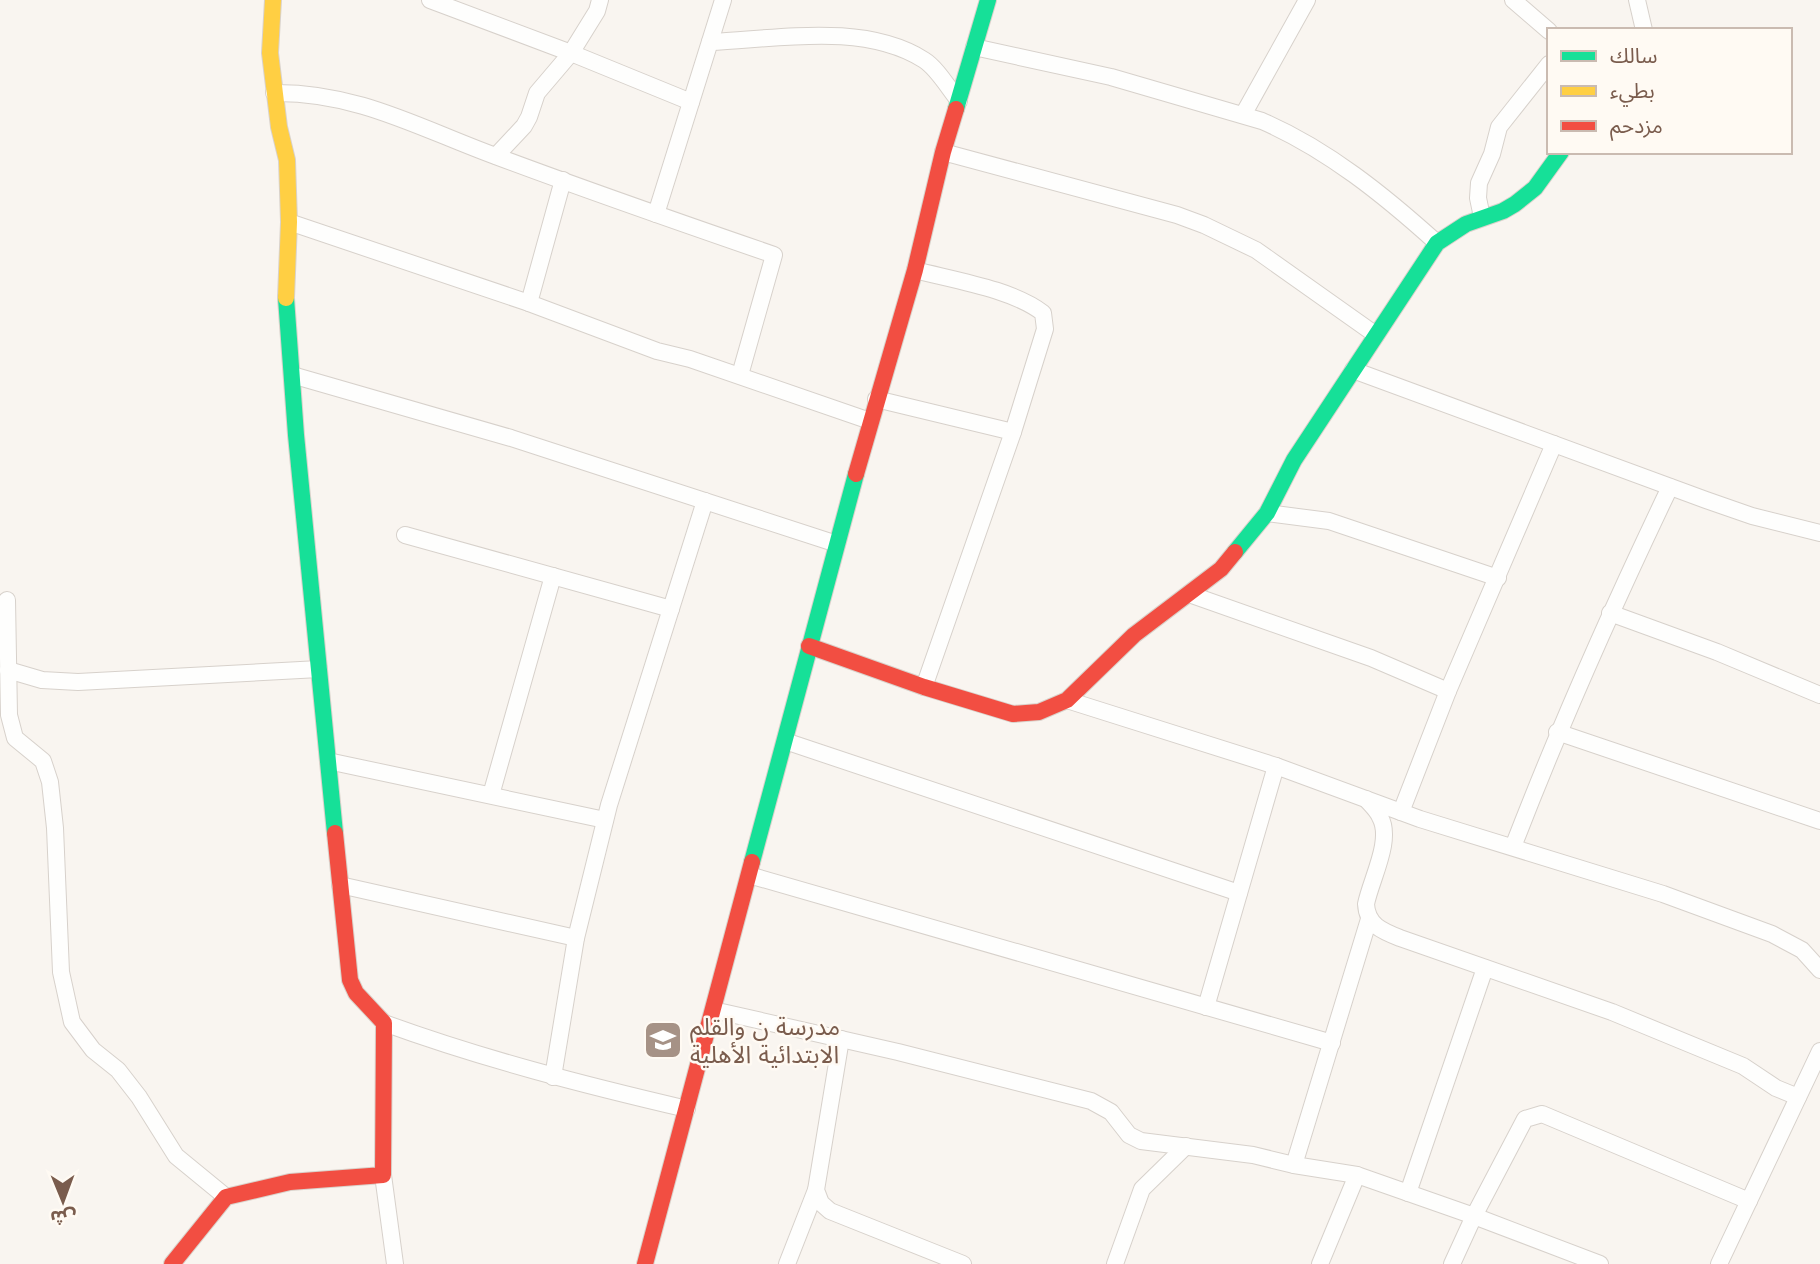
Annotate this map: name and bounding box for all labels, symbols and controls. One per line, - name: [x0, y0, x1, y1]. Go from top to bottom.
- legend: [1547, 28, 1792, 154]
- text: سالك: [1610, 41, 1657, 71]
- text: بطيء: [1610, 76, 1655, 107]
- text: مزدحم: [1610, 111, 1663, 141]
- place label: مدرسة ن والقلم الابتدائية الأهلية: [690, 1009, 840, 1072]
- school or university icon: مدرسة ن والقلم الابتدائية الأهلية: [642, 1019, 684, 1061]
- north arrow: [28, 1166, 98, 1236]
- text: ش: [50, 1204, 77, 1231]

